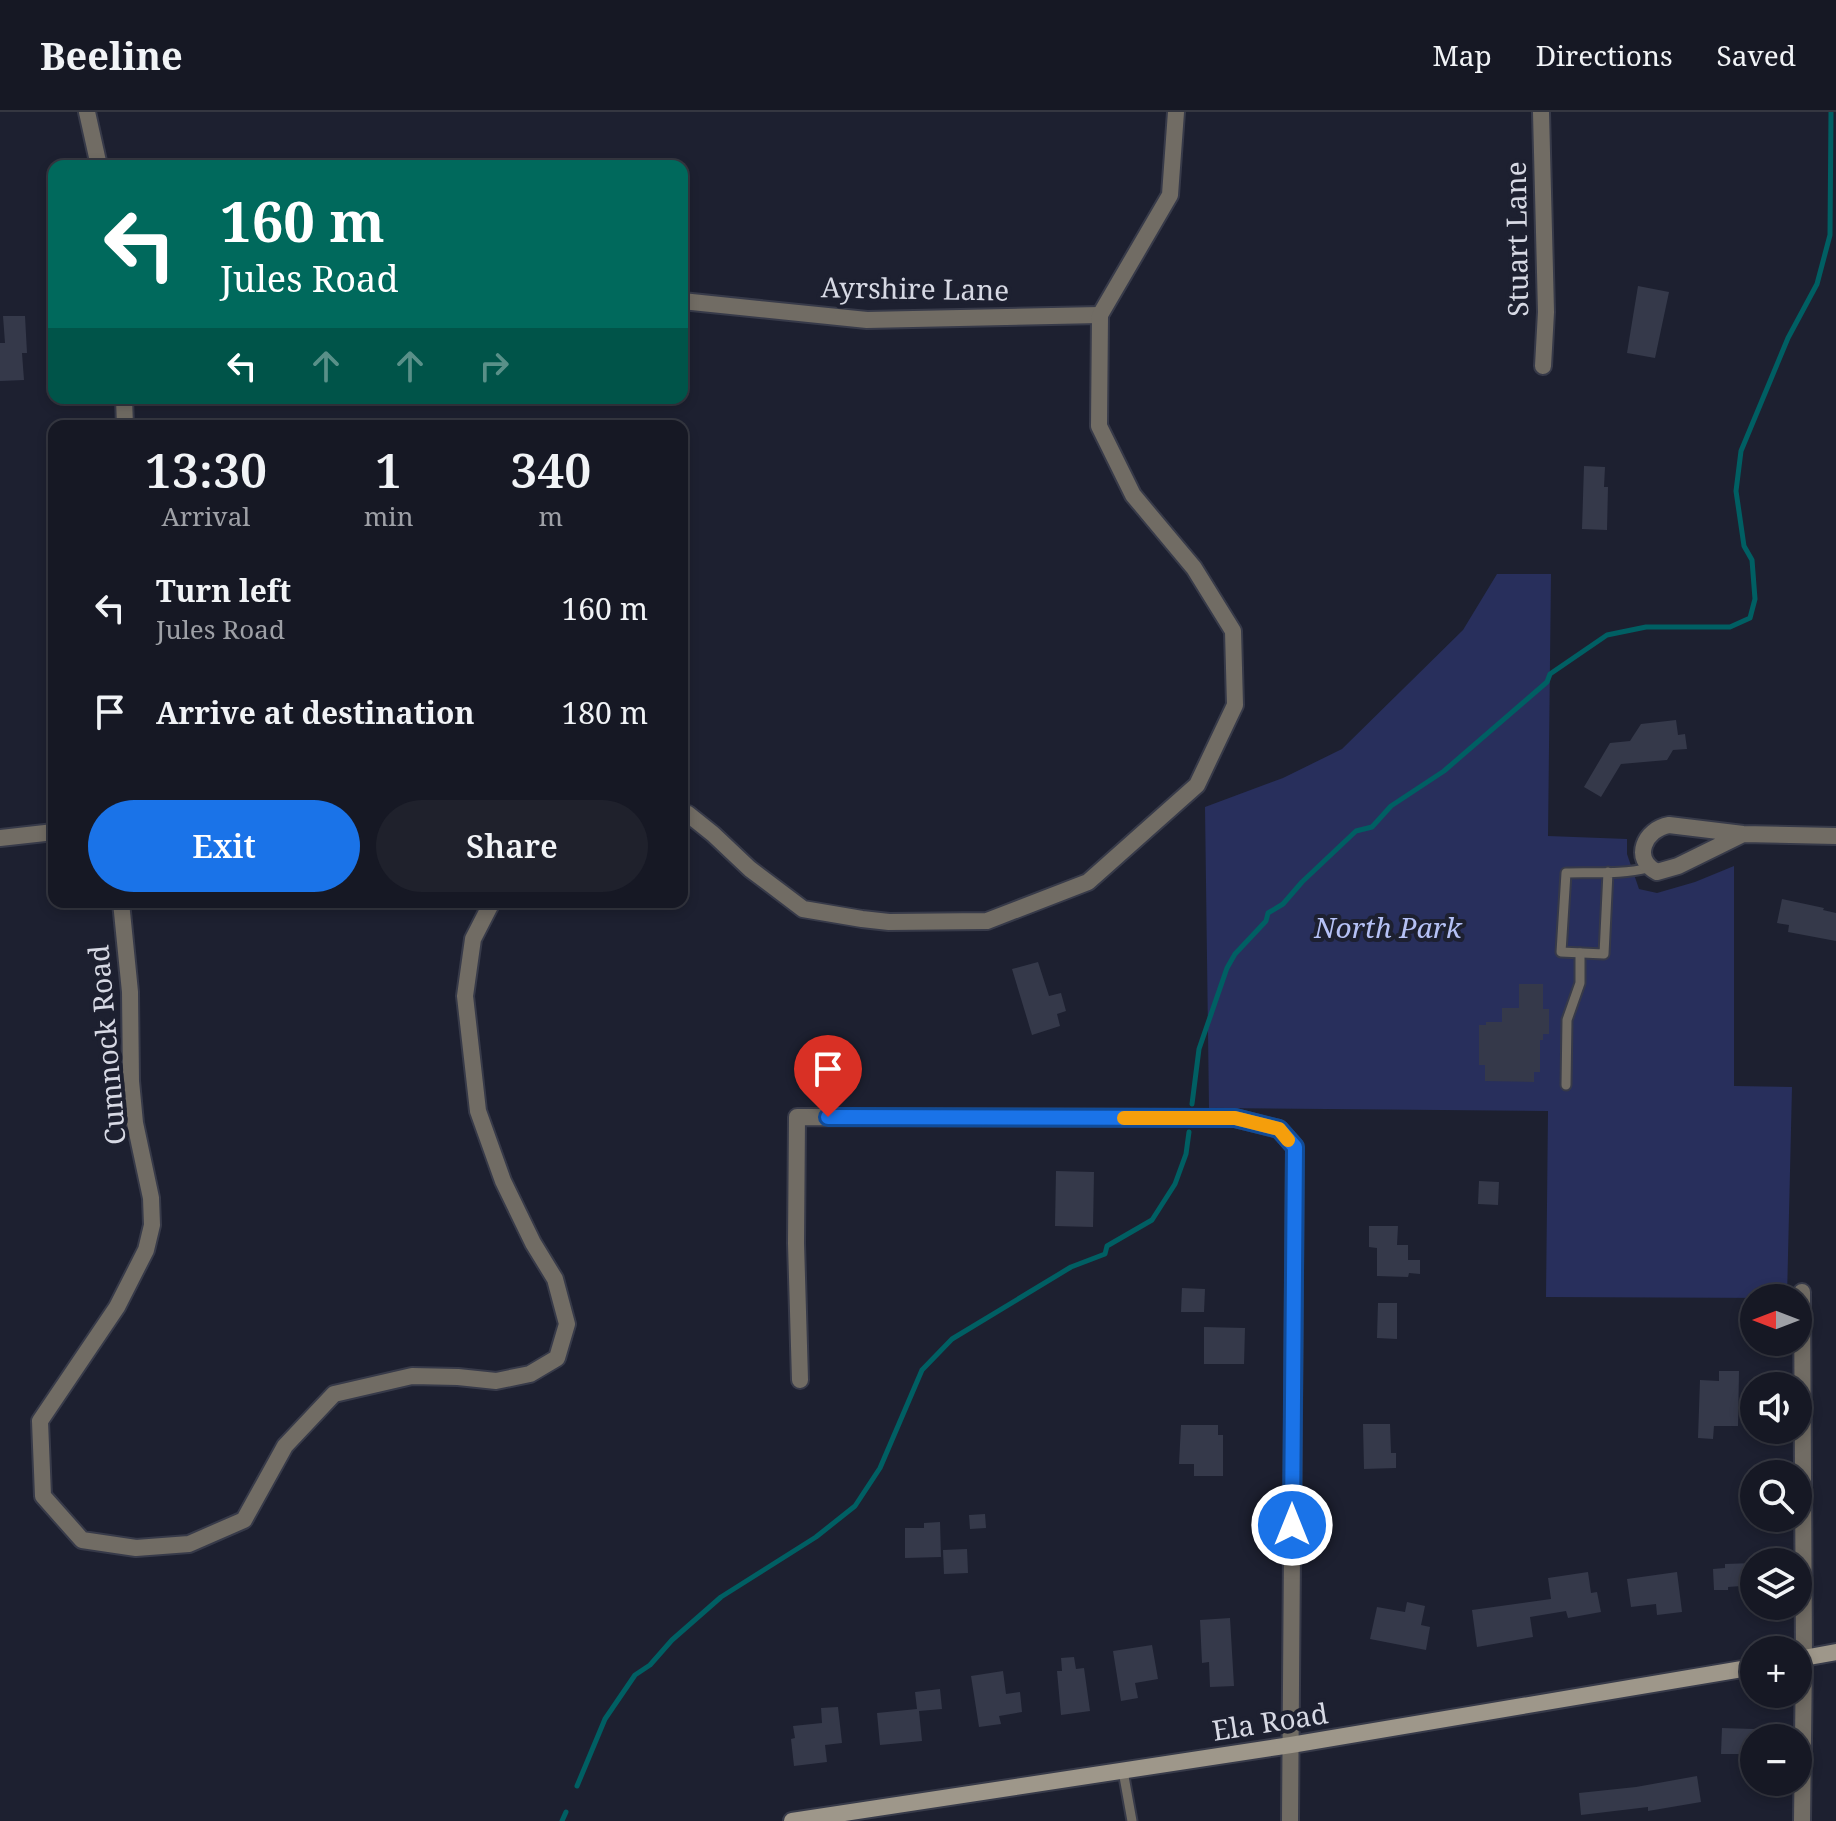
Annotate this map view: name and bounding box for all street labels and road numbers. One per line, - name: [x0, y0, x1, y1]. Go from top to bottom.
- street label: Stuart Lane: [1496, 161, 1536, 317]
- street label: Ayrshire Lane: [820, 267, 1010, 309]
- street label: Cumnock Road: [78, 944, 134, 1147]
- street label: Ela Road: [1209, 1693, 1330, 1749]

